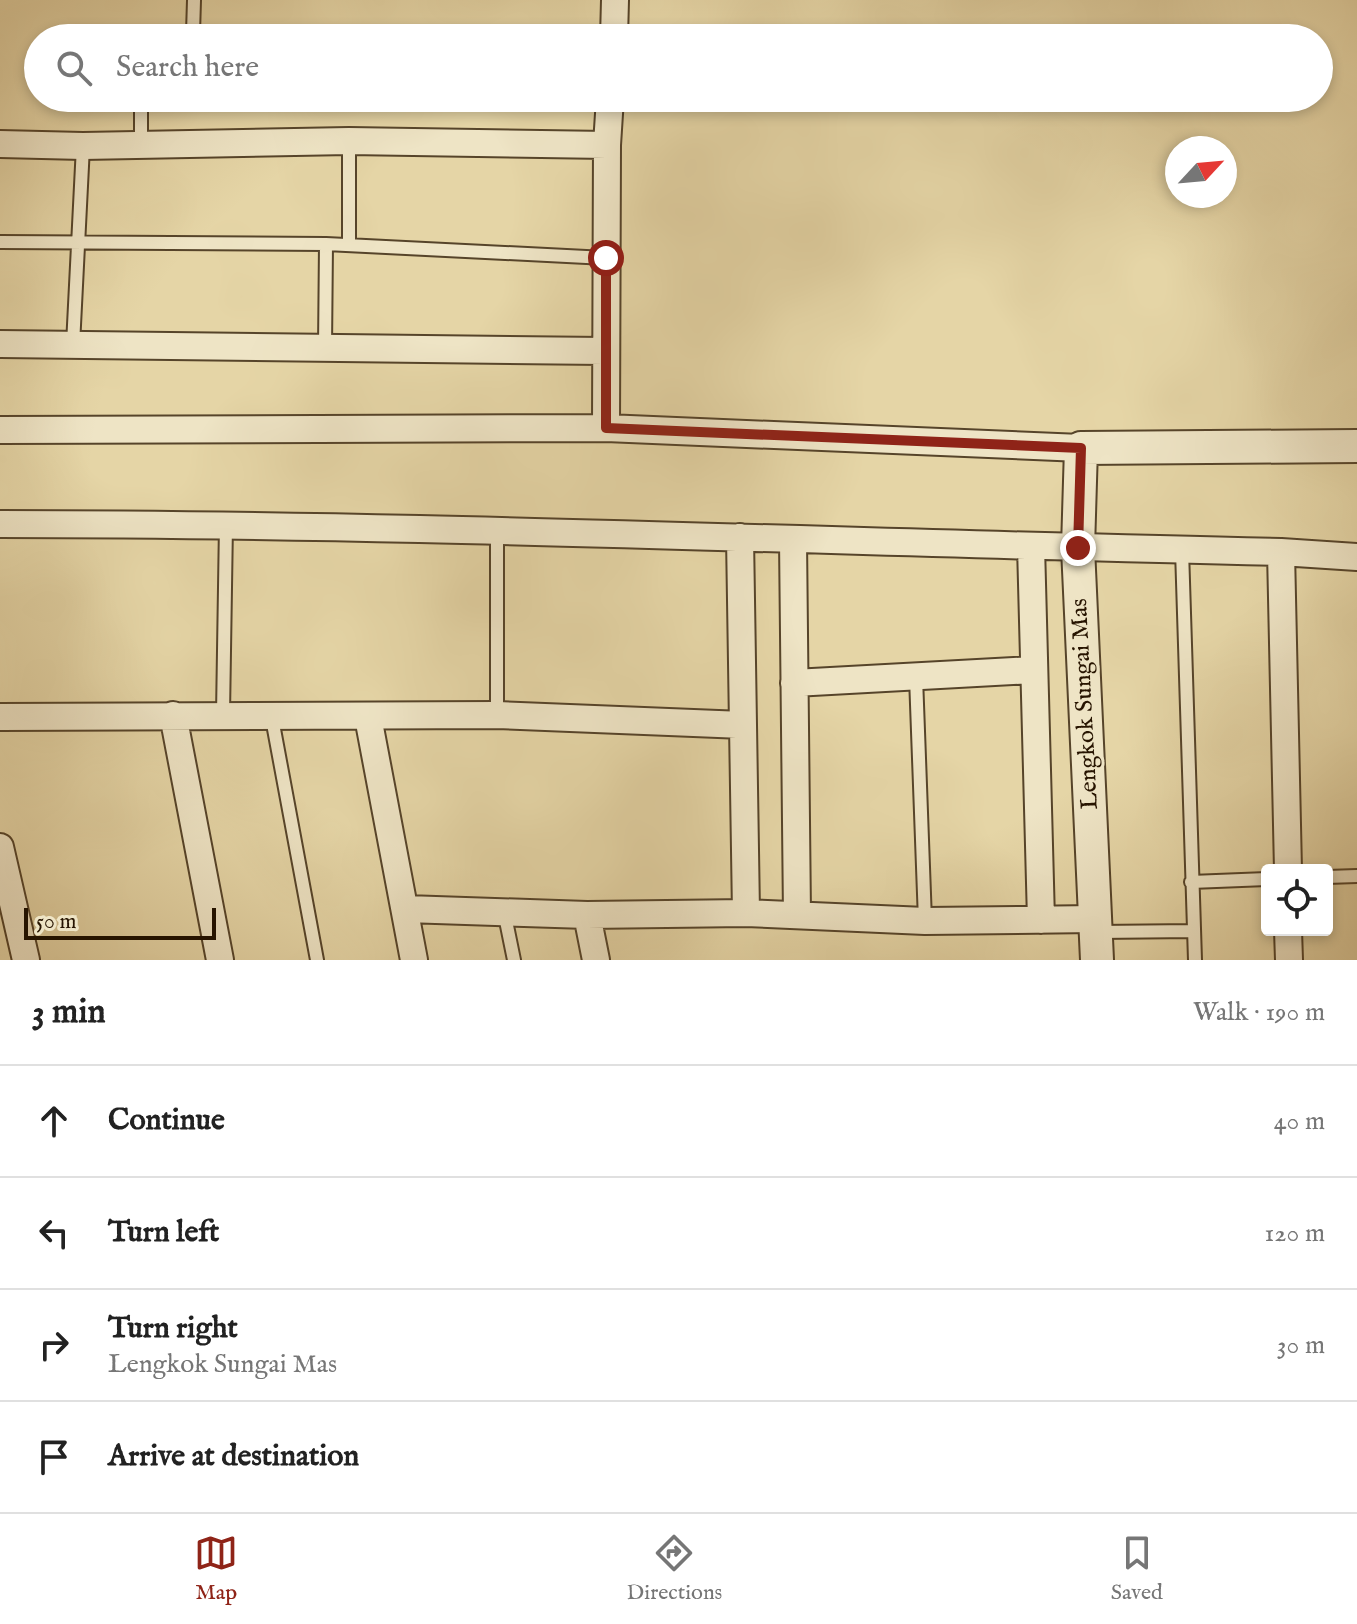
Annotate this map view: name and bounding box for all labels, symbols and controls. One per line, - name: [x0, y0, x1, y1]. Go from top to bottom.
- search box: [24, 24, 1333, 112]
- icon: search: [52, 46, 96, 90]
- text: Search here: [116, 49, 259, 87]
- north arrow: [1165, 136, 1237, 208]
- route start: [588, 240, 624, 276]
- route end: [1060, 530, 1096, 566]
- street label: Lengkok Sungai Mas: [1064, 598, 1106, 810]
- map controls: [1261, 864, 1333, 936]
- button: locate: [1261, 864, 1333, 936]
- scale bar: [24, 904, 216, 940]
- text: 50 m: [36, 908, 77, 936]
- text: 3 min: [32, 991, 106, 1034]
- text: Walk · 190 m: [1193, 996, 1325, 1029]
- icon: ahead: [32, 1099, 76, 1143]
- text: Continue: [108, 1102, 225, 1140]
- text: 40 m: [1274, 1105, 1325, 1138]
- icon: left: [32, 1211, 76, 1255]
- text: Turn left: [108, 1214, 219, 1252]
- text: 120 m: [1265, 1217, 1325, 1250]
- text: Turn right: [108, 1310, 238, 1348]
- icon: right: [32, 1323, 76, 1367]
- text: 30 m: [1277, 1329, 1325, 1362]
- text: Lengkok Sungai Mas: [108, 1348, 337, 1381]
- icon: arrive: [32, 1435, 76, 1479]
- text: Arrive at destination: [108, 1438, 359, 1476]
- tab: Map: [194, 1531, 238, 1607]
- tab: Directions: [627, 1531, 722, 1607]
- tab: Saved: [1111, 1531, 1163, 1607]

